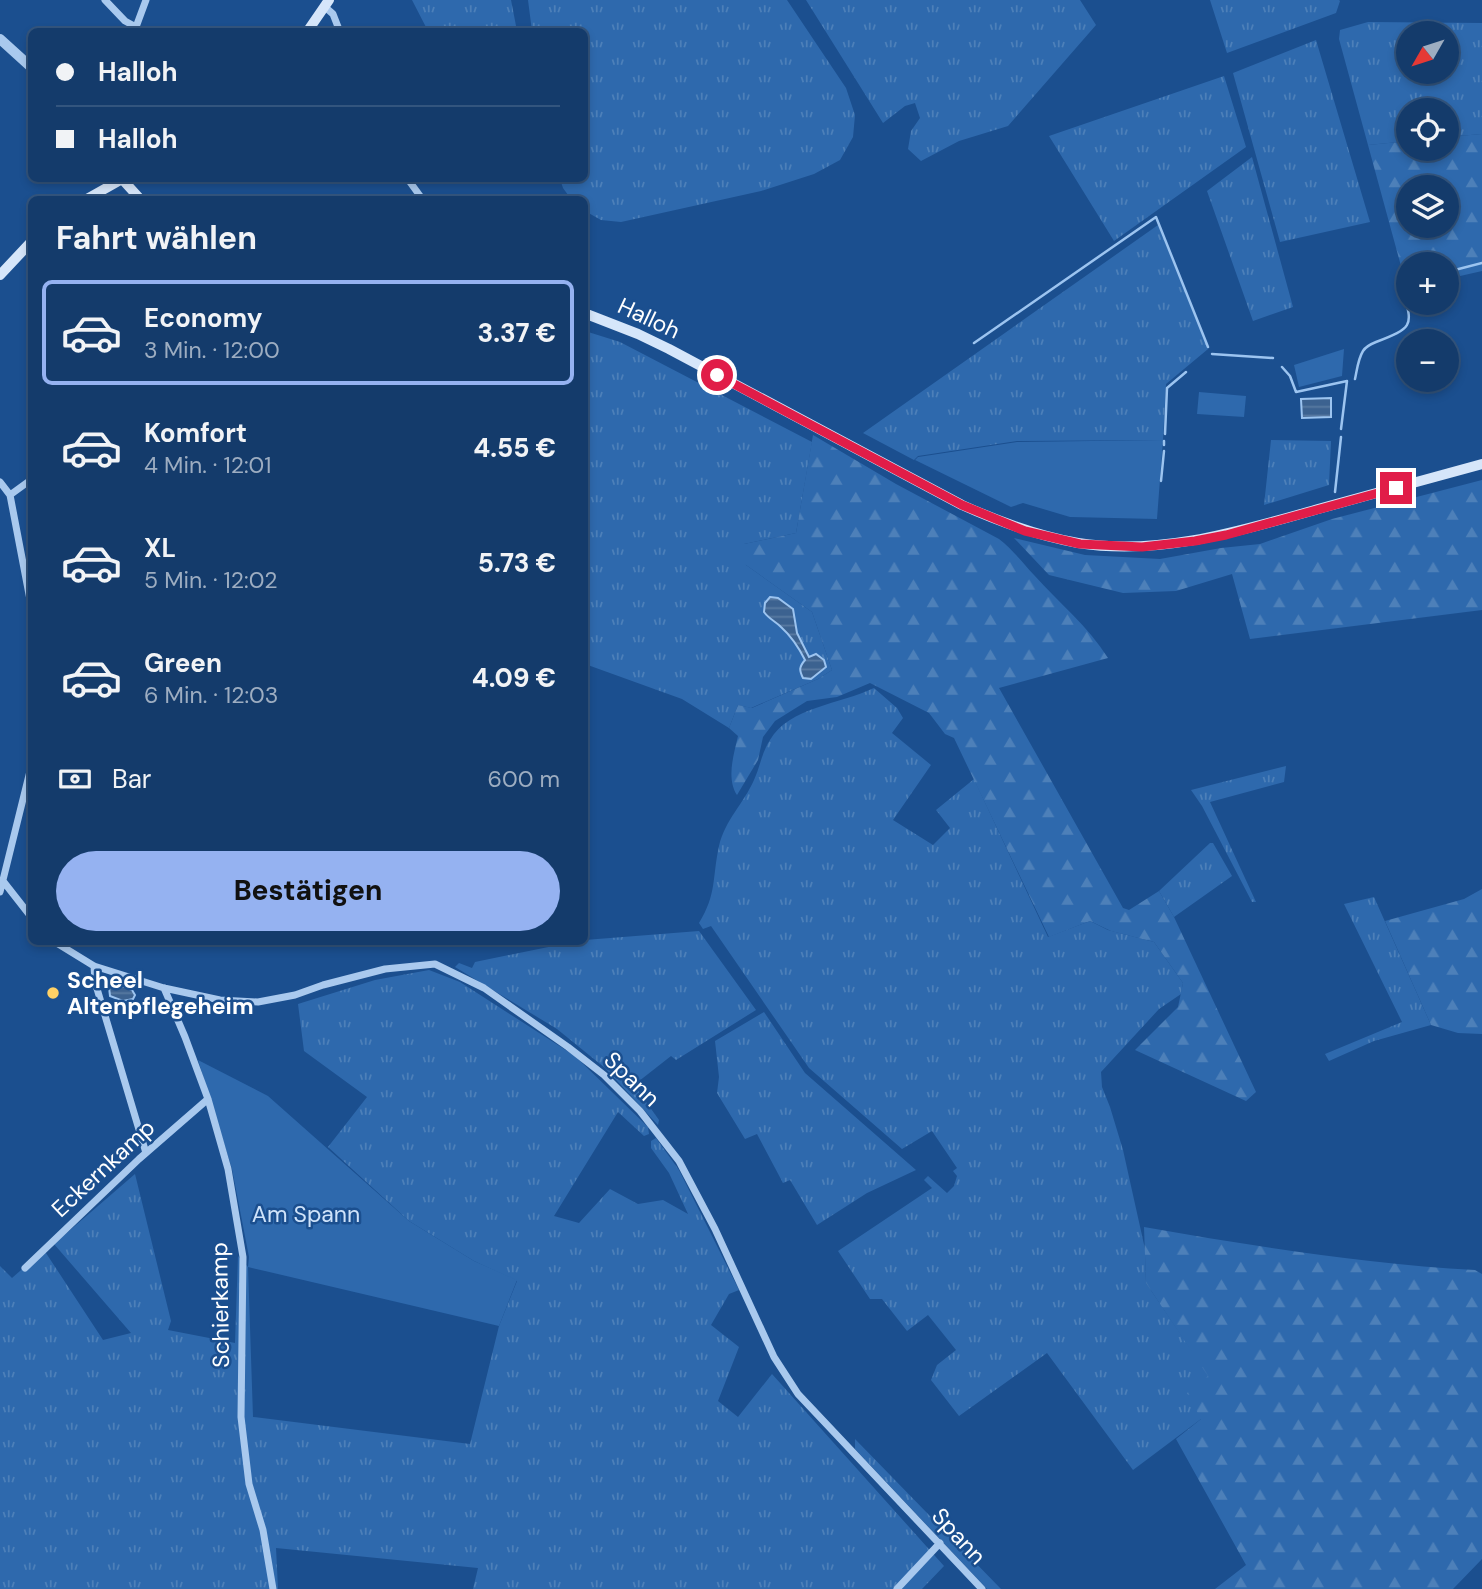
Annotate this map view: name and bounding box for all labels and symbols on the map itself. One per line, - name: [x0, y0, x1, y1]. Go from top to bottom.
- north arrow: [1396, 21, 1460, 84]
- street label: Halloh: [613, 291, 685, 345]
- route start: [701, 359, 733, 391]
- route end: [1380, 472, 1412, 504]
- place label: Scheel Altenpflegeheim: [67, 965, 254, 1021]
- marker: Scheel Altenpflegeheim: [45, 985, 61, 1001]
- street label: Spann: [598, 1045, 666, 1113]
- street label: Eckernkamp: [45, 1112, 161, 1224]
- park label: Am Spann: [252, 1199, 360, 1229]
- street label: Schierkamp: [204, 1242, 236, 1368]
- street label: Spann: [925, 1501, 993, 1571]

